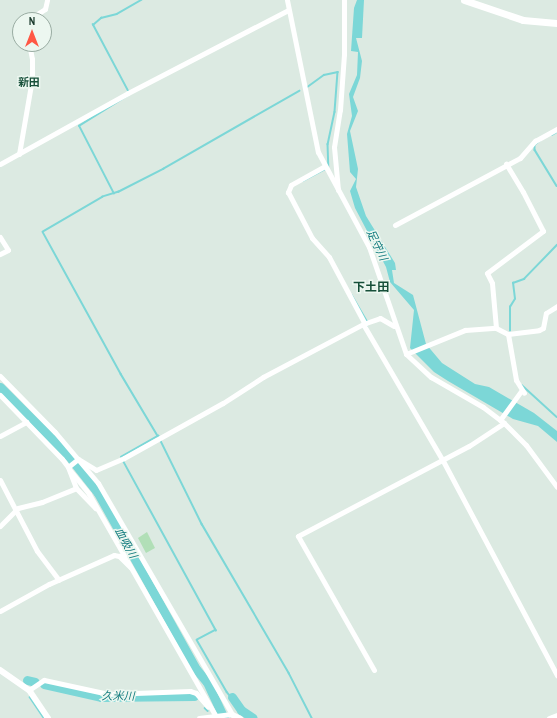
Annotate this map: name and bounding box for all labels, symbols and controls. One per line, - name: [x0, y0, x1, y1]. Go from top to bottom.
- north arrow: [12, 12, 52, 52]
- text: N: [29, 14, 35, 28]
- district label: 新田: [18, 75, 40, 89]
- water label: 足守川: [364, 227, 390, 263]
- district label: 下土田: [353, 281, 389, 295]
- water label: 血吸川: [112, 525, 140, 561]
- water label: 久米川: [101, 689, 135, 703]

